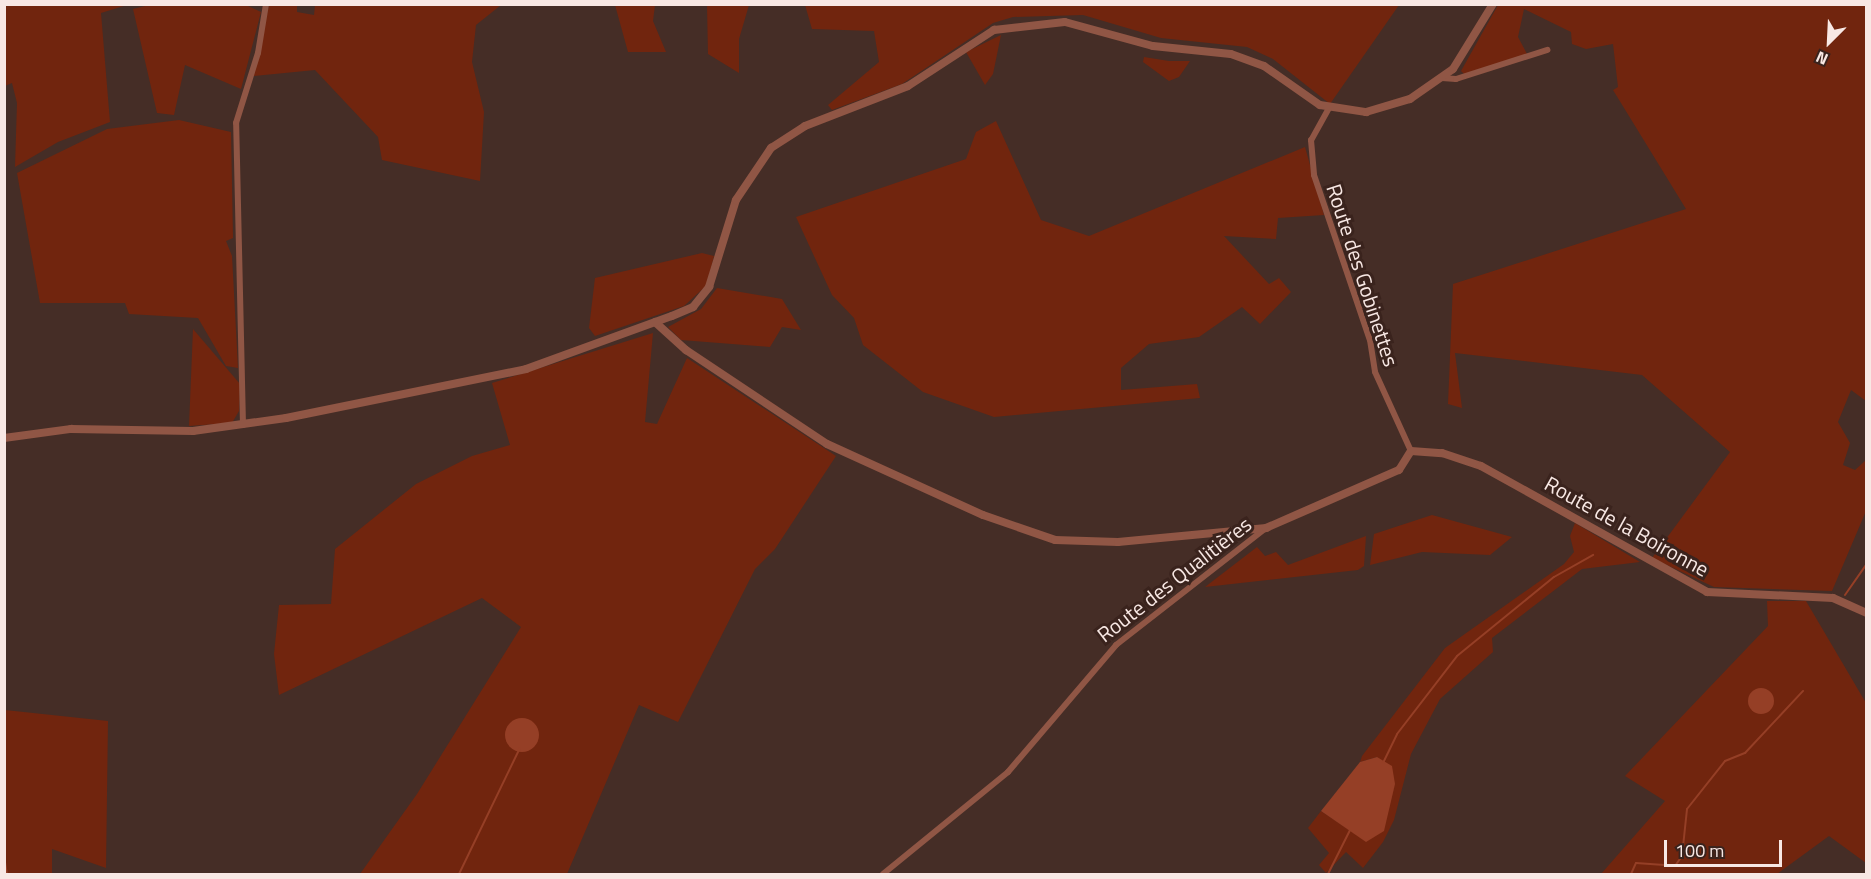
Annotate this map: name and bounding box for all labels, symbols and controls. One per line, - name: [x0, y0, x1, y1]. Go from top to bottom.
- north arrow: [1799, 12, 1859, 72]
- text: N: [1812, 45, 1832, 72]
- street label: Route des Gobinettes: [1322, 181, 1404, 369]
- street label: Route de la Boironne: [1540, 470, 1714, 582]
- street label: Route des Qualitières: [1092, 511, 1256, 647]
- scale bar: [1667, 828, 1786, 866]
- text: 100 m: [1675, 837, 1724, 864]

